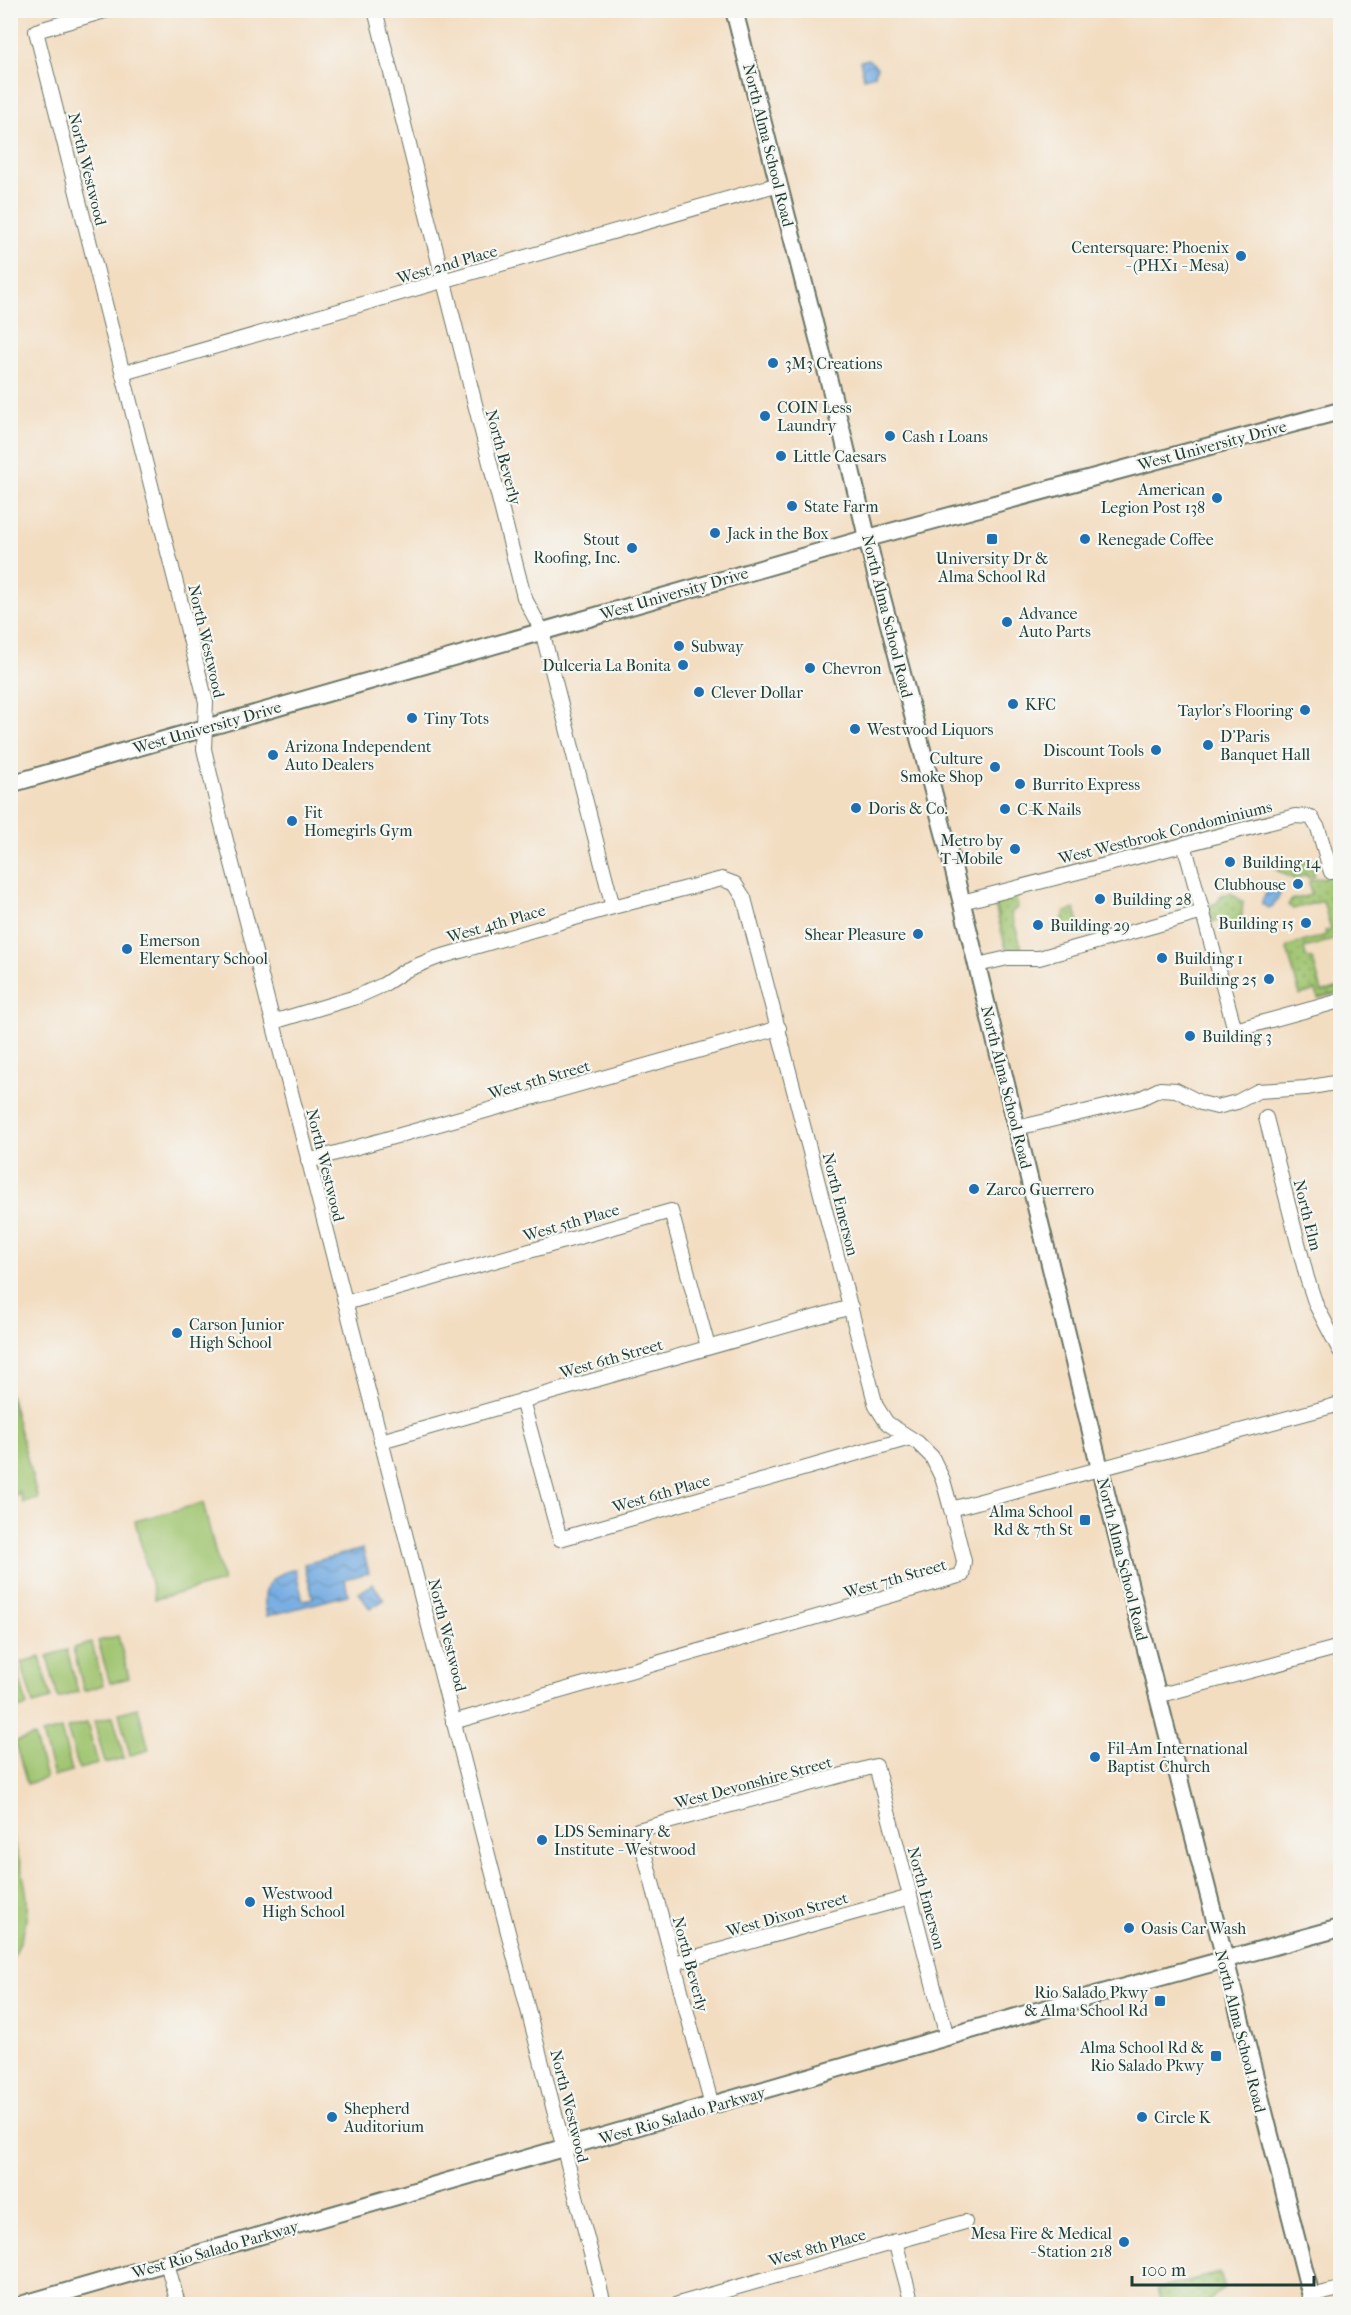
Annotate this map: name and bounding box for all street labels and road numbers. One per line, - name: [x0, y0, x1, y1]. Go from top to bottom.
- street label: North Alma School Road: [739, 62, 798, 229]
- street label: North Westwood: [64, 111, 111, 228]
- street label: West 2nd Place: [394, 241, 500, 288]
- street label: North Beverly: [482, 407, 525, 507]
- street label: West University Drive: [1135, 416, 1289, 475]
- street label: North Alma School Road: [858, 533, 917, 700]
- street label: West University Drive: [597, 563, 751, 624]
- street label: North Westwood: [184, 583, 229, 700]
- street label: West University Drive: [130, 697, 284, 758]
- street label: West Westbrook Condominiums: [1055, 797, 1274, 868]
- street label: West 4th Place: [444, 900, 548, 947]
- street label: North Alma School Road: [977, 1004, 1036, 1171]
- street label: West 5th Street: [485, 1056, 592, 1103]
- street label: North Westwood: [302, 1107, 349, 1224]
- street label: North Emerson: [818, 1150, 863, 1258]
- street label: North Elm: [1290, 1178, 1326, 1253]
- street label: West 5th Place: [520, 1200, 621, 1246]
- street label: West 6th Street: [556, 1335, 665, 1383]
- street label: West 6th Place: [609, 1470, 712, 1517]
- street label: North Alma School Road: [1093, 1476, 1152, 1643]
- street label: West 7th Street: [841, 1555, 949, 1602]
- street label: North Westwood: [424, 1577, 471, 1694]
- street label: West Devonshire Street: [671, 1752, 834, 1813]
- street label: North Emerson: [904, 1845, 950, 1952]
- street label: West Dixon Street: [723, 1888, 850, 1941]
- street label: North Beverly: [669, 1914, 712, 2014]
- street label: North Alma School Road: [1211, 1948, 1270, 2115]
- street label: North Westwood: [546, 2048, 593, 2165]
- street label: West Rio Salado Parkway: [596, 2082, 768, 2149]
- street label: West Rio Salado Parkway: [129, 2216, 301, 2283]
- street label: West 8th Place: [765, 2225, 868, 2271]

